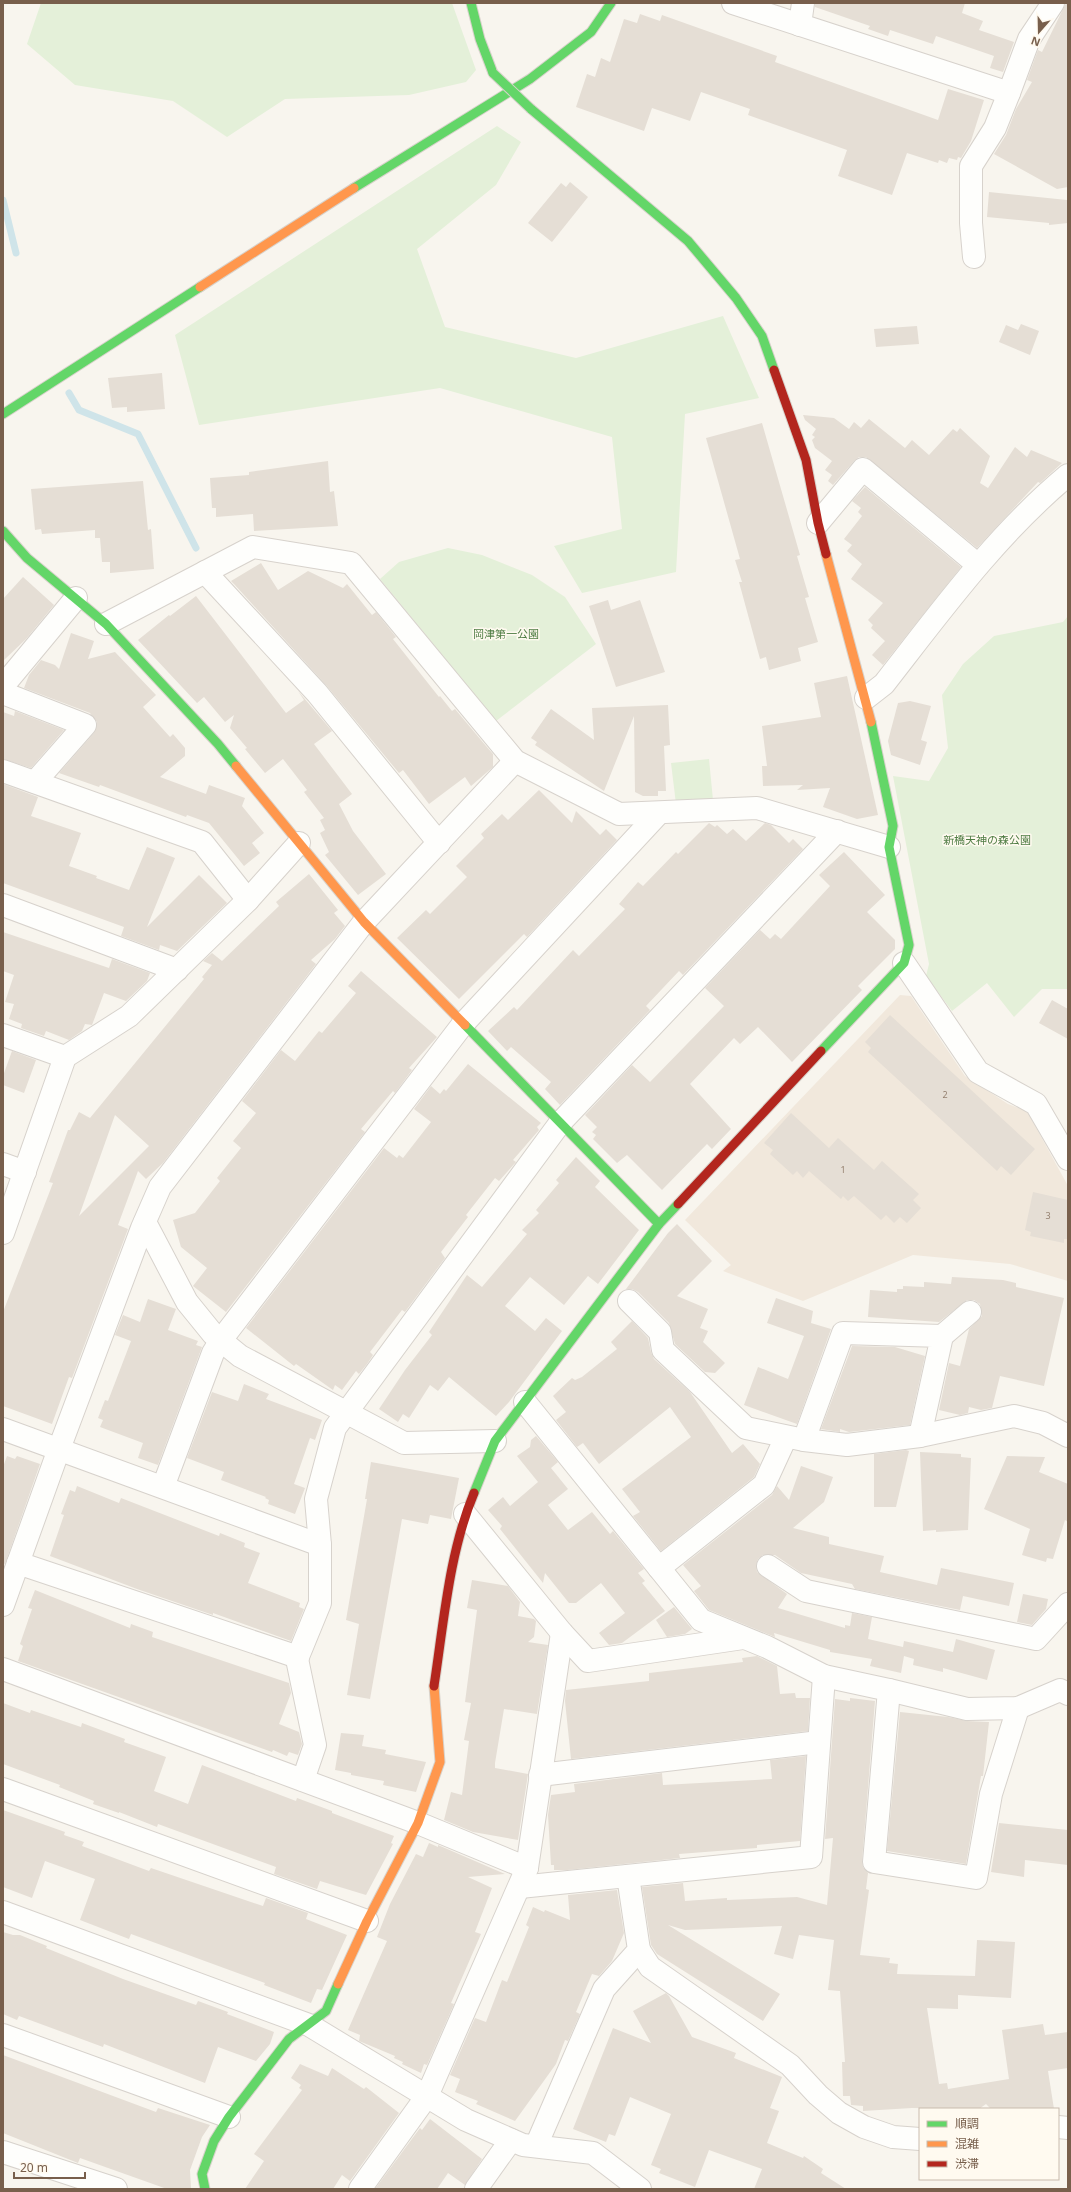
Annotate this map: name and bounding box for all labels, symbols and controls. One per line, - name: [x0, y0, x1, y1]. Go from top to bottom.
- north arrow: [1019, 12, 1059, 52]
- text: N: [1029, 33, 1042, 50]
- park label: 岡津第一公園: [473, 626, 539, 641]
- park label: 新橋天神の森公園: [943, 832, 1031, 847]
- house number: 2: [942, 1088, 948, 1101]
- house number: 1: [840, 1163, 846, 1176]
- house number: 3: [1045, 1209, 1051, 1222]
- legend: [919, 2108, 1059, 2180]
- text: 順調: [955, 2115, 979, 2132]
- text: 混雑: [955, 2135, 979, 2152]
- scale bar: [14, 2154, 85, 2180]
- text: 渋滞: [955, 2155, 979, 2172]
- text: 20 m: [20, 2159, 48, 2176]

